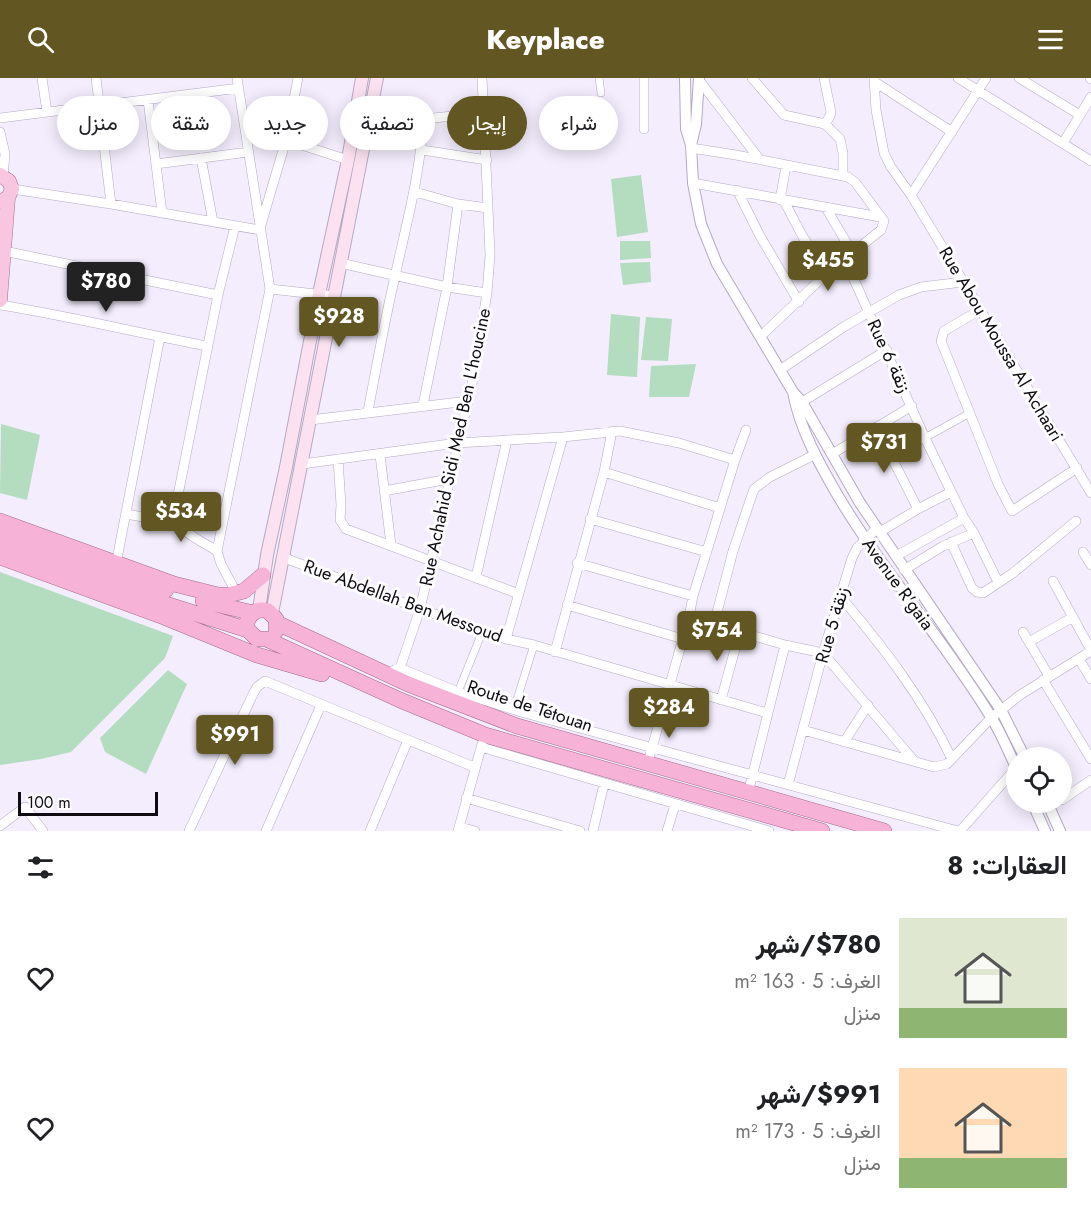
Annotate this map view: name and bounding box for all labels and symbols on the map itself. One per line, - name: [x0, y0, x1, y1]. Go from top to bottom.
- pin: $455: [792, 241, 864, 292]
- street label: Rue Abou Moussa Al Achaari: [932, 242, 1070, 446]
- pin: $780: [70, 262, 142, 313]
- pin: $928: [303, 297, 375, 348]
- street label: Rue Achahid Sidi Med Ben L'houcine: [413, 306, 497, 588]
- street label: Rue 6 زنقة: [861, 315, 917, 397]
- pin: $731: [848, 423, 920, 474]
- pin: $534: [145, 492, 217, 543]
- street label: Avenue R'gaia: [856, 533, 940, 635]
- street label: Rue Abdellah Ben Messoud: [300, 553, 506, 649]
- street label: Rue 5 زنقة: [809, 584, 855, 666]
- pin: $754: [681, 611, 753, 662]
- street label: Route de Tétouan: [464, 673, 596, 739]
- pin: $284: [633, 688, 705, 739]
- pin: $991: [199, 715, 271, 766]
- scale bar: [18, 789, 158, 816]

